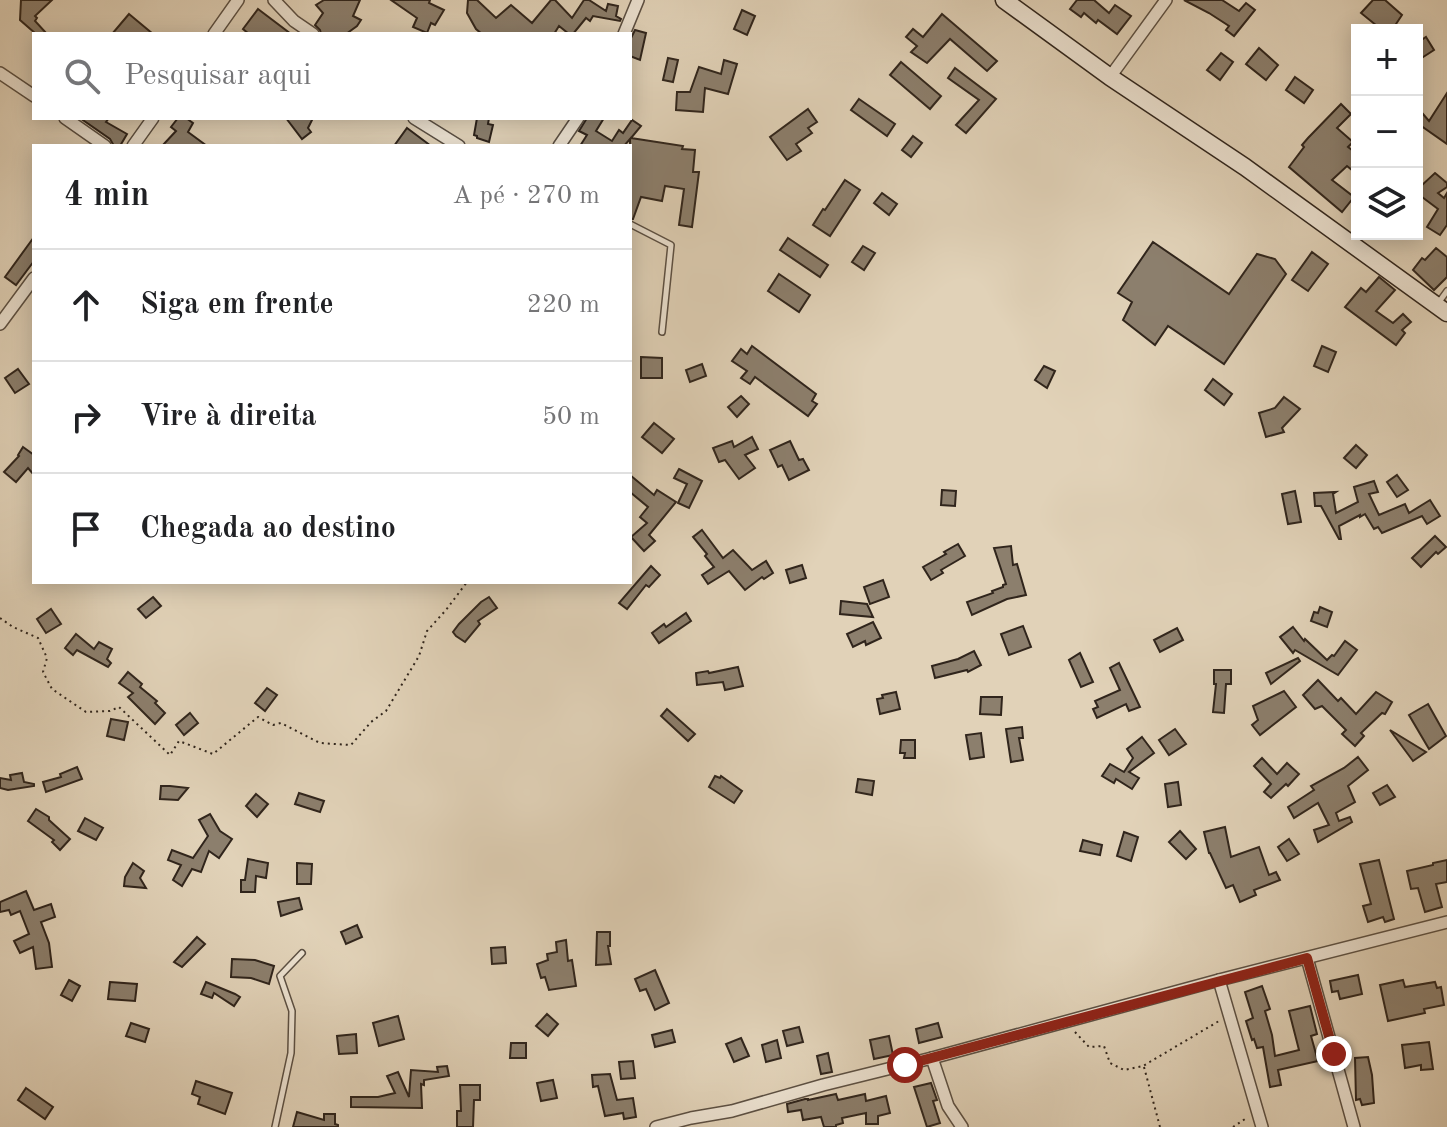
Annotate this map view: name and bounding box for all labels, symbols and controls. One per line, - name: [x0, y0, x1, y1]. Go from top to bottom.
- map controls: [1351, 24, 1423, 240]
- button: +: [1351, 24, 1423, 96]
- search box: [32, 32, 632, 120]
- icon: search: [60, 54, 104, 98]
- text: Pesquisar aqui: [124, 61, 311, 91]
- button: −: [1351, 96, 1423, 168]
- button: layers: [1351, 168, 1423, 240]
- text: 4 min: [64, 179, 149, 213]
- text: A pé · 270 m: [452, 183, 600, 209]
- icon: ahead: [64, 283, 108, 327]
- text: Siga em frente: [140, 290, 334, 320]
- text: 220 m: [527, 292, 600, 318]
- icon: right: [64, 395, 108, 439]
- text: Vire à direita: [140, 402, 317, 432]
- text: 50 m: [542, 404, 600, 430]
- icon: arrive: [64, 507, 108, 551]
- text: Chegada ao destino: [140, 514, 396, 544]
- route end: [1316, 1036, 1352, 1072]
- route start: [887, 1047, 923, 1083]

